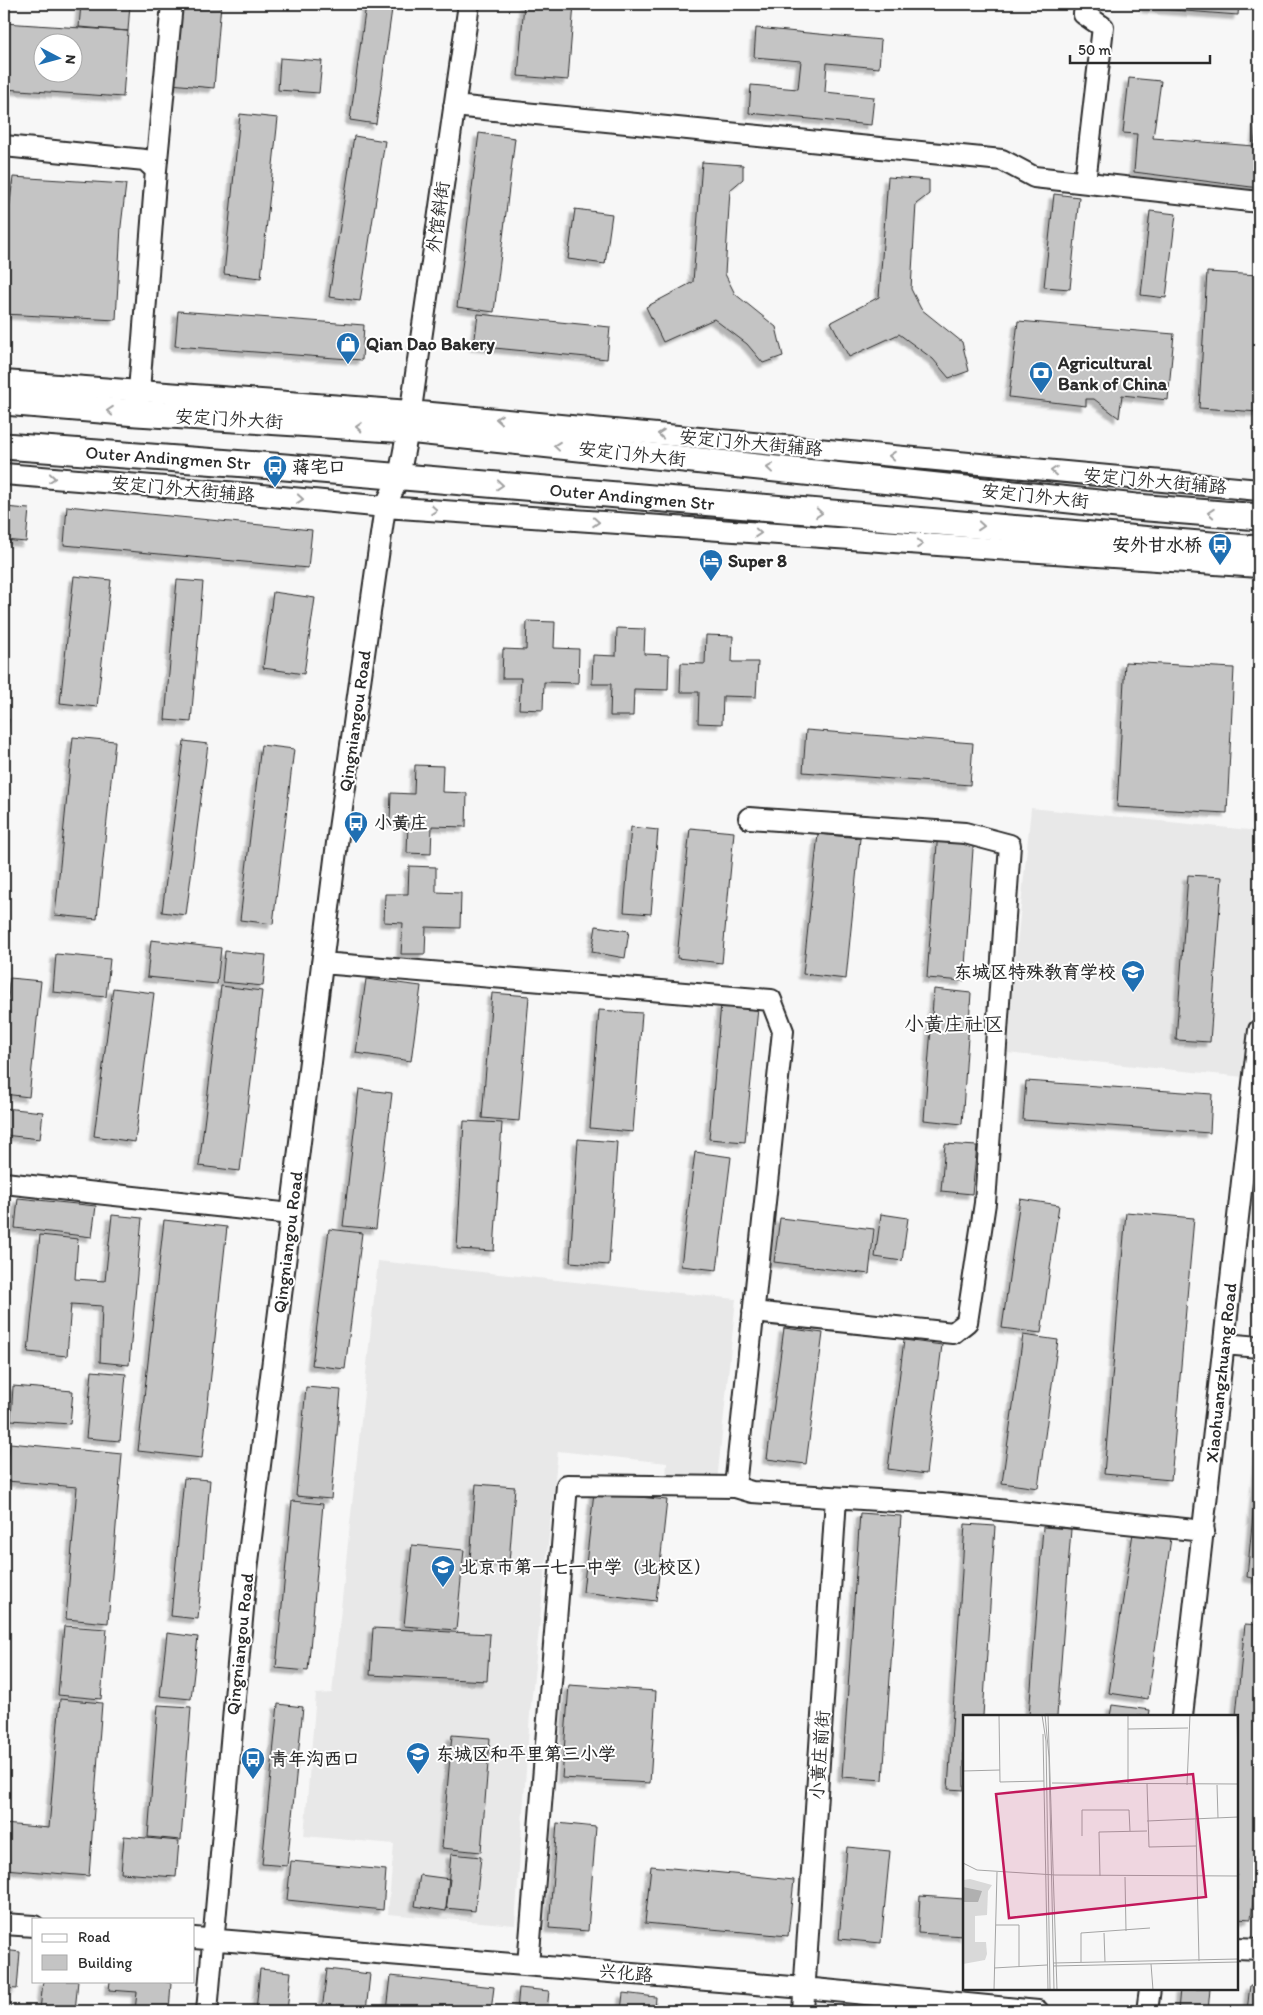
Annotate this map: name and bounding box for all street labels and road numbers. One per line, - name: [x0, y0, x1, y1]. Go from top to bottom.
- street label: 外馆斜街: [422, 180, 454, 254]
- street label: 安定门外大街: [174, 405, 284, 433]
- street label: 安定门外大街辅路: [678, 426, 824, 460]
- street label: 安定门外大街: [577, 437, 687, 471]
- street label: Outer Andingmen Str: [85, 441, 252, 475]
- street label: 安定门外大街辅路: [1082, 464, 1228, 498]
- street label: 安定门外大街辅路: [110, 472, 256, 506]
- street label: Outer Andingmen Str: [549, 479, 716, 515]
- street label: 安定门外大街: [980, 479, 1090, 513]
- street label: Qingniangou Road: [334, 649, 376, 793]
- street label: Qingniangou Road: [268, 1170, 308, 1314]
- street label: Xiaohuangzhuang Road: [1201, 1282, 1241, 1464]
- street label: Qingniangou Road: [222, 1572, 258, 1716]
- street label: 小黄庄前街: [806, 1709, 834, 1801]
- street label: 兴化路: [598, 1960, 654, 1986]

